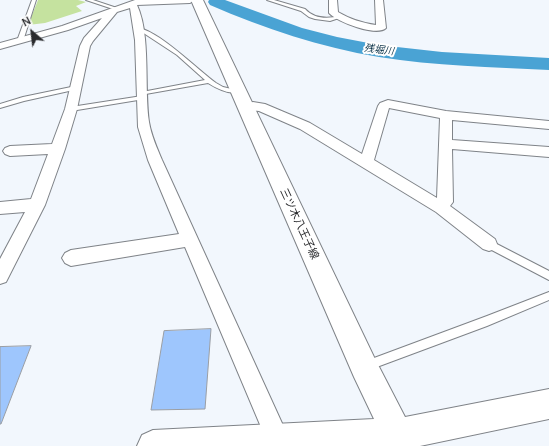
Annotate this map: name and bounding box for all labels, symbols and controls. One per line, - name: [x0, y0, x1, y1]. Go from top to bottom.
- north arrow: [12, 12, 52, 52]
- text: N: [19, 12, 33, 29]
- water label: 残堀川: [363, 42, 395, 58]
- street label: 三ツ木八王子線: [277, 186, 321, 262]

